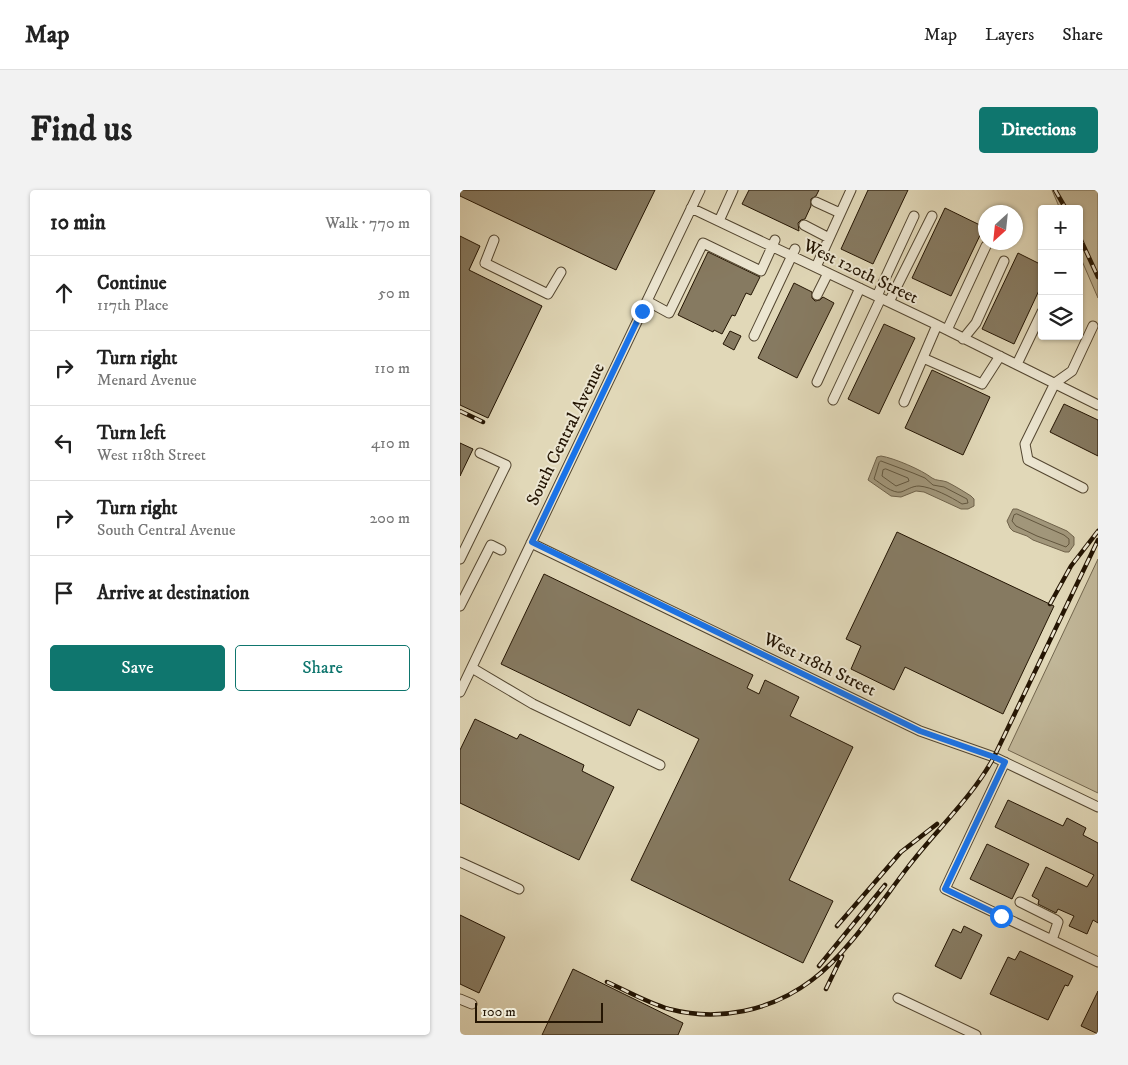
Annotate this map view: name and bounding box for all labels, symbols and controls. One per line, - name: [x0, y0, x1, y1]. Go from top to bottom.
- text: Map: [25, 20, 69, 50]
- text: Map: [924, 24, 957, 46]
- text: Layers: [985, 24, 1034, 46]
- text: Share: [1062, 24, 1103, 46]
- button: Directions: [979, 107, 1098, 153]
- text: Find us: [30, 108, 132, 152]
- north arrow: [978, 205, 1023, 250]
- map controls: [1038, 205, 1083, 340]
- button: +: [1038, 205, 1083, 250]
- text: 10 min: [50, 210, 106, 236]
- text: Walk · 770 m: [325, 213, 410, 233]
- street label: West 120th Street: [798, 234, 922, 309]
- button: −: [1038, 250, 1083, 295]
- text: Continue: [97, 272, 167, 295]
- icon: ahead: [50, 279, 78, 307]
- text: 50 m: [378, 283, 410, 303]
- text: 117th Place: [97, 295, 168, 315]
- button: layers: [1038, 295, 1083, 340]
- route end: [631, 300, 654, 323]
- text: Turn right: [97, 347, 177, 370]
- icon: right: [50, 354, 78, 382]
- text: 110 m: [374, 358, 410, 378]
- street label: South Central Avenue: [522, 360, 610, 509]
- text: Menard Avenue: [97, 370, 197, 390]
- text: Turn left: [97, 422, 166, 445]
- icon: left: [50, 429, 78, 457]
- text: 410 m: [371, 433, 410, 453]
- text: West 118th Street: [97, 445, 206, 465]
- text: Turn right: [97, 497, 177, 520]
- icon: right: [50, 504, 78, 532]
- text: 200 m: [369, 508, 410, 528]
- text: South Central Avenue: [97, 520, 236, 540]
- icon: arrive: [50, 579, 78, 607]
- text: Arrive at destination: [97, 582, 249, 605]
- street label: West 118th Street: [759, 628, 880, 702]
- button: Save: [50, 645, 225, 691]
- button: Share: [235, 645, 410, 691]
- route start: [990, 905, 1013, 928]
- scale bar: [475, 1000, 602, 1023]
- text: 100 m: [482, 1003, 516, 1021]

